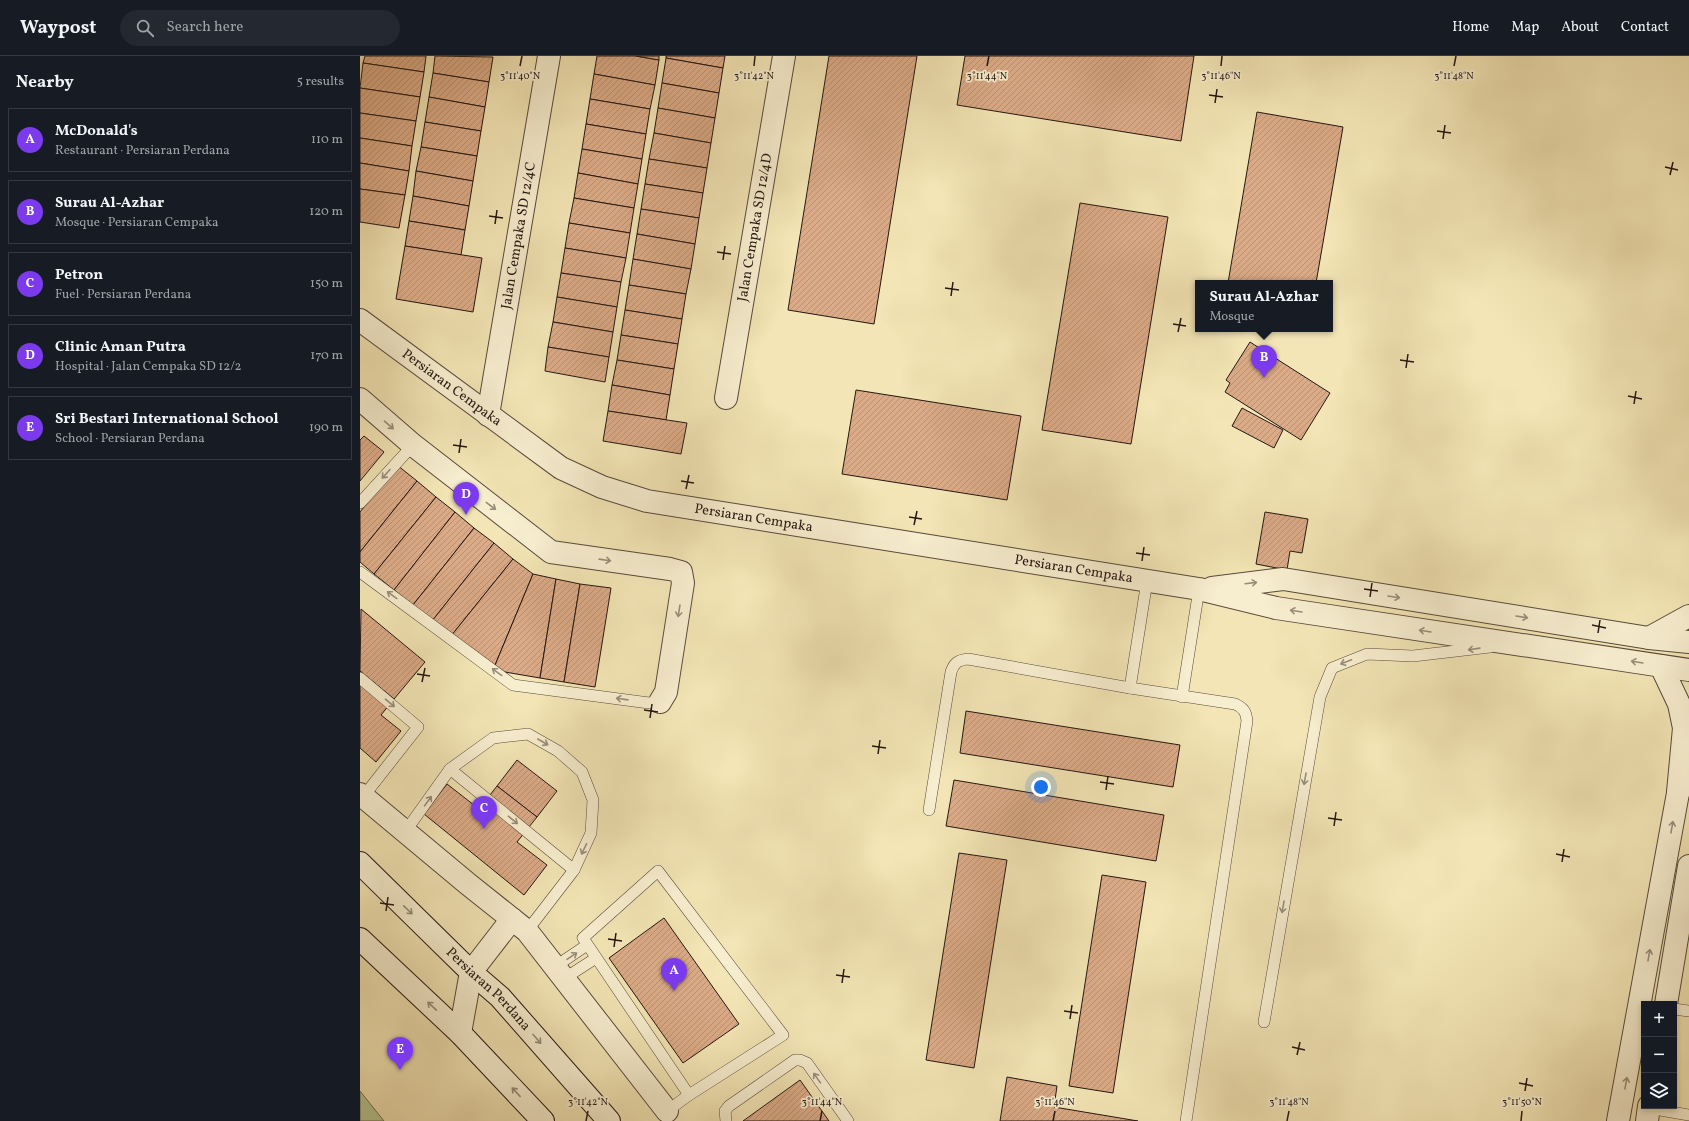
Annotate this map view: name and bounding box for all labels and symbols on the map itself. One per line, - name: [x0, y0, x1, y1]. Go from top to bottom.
- text: 3°11'40"N: [500, 69, 541, 83]
- text: 3°11'42"N: [734, 69, 774, 83]
- text: 3°11'44"N: [967, 69, 1008, 83]
- text: 3°11'46"N: [1201, 69, 1241, 83]
- text: 3°11'48"N: [1434, 69, 1474, 83]
- street label: Jalan Cempaka SD 12/4D: [733, 152, 777, 303]
- street label: Jalan Cempaka SD 12/4C: [497, 160, 540, 311]
- street label: Persiaran Cempaka: [398, 345, 506, 431]
- pin: B: [1251, 345, 1277, 378]
- one-way arrow: [384, 420, 394, 429]
- one-way arrow: [382, 469, 391, 479]
- pin: D: [453, 482, 479, 515]
- street label: Persiaran Cempaka: [693, 499, 814, 537]
- one-way arrow: [486, 501, 497, 510]
- street label: Persiaran Cempaka: [1013, 550, 1134, 588]
- one-way arrow: [598, 556, 611, 564]
- one-way arrow: [1244, 579, 1257, 587]
- one-way arrow: [387, 591, 398, 599]
- one-way arrow: [1387, 593, 1400, 601]
- one-way arrow: [675, 604, 683, 617]
- one-way arrow: [1290, 607, 1303, 615]
- one-way arrow: [1515, 613, 1528, 621]
- one-way arrow: [1419, 627, 1432, 635]
- one-way arrow: [1468, 645, 1481, 653]
- one-way arrow: [1630, 658, 1643, 666]
- one-way arrow: [1341, 659, 1353, 667]
- one-way arrow: [492, 668, 503, 676]
- one-way arrow: [616, 695, 629, 703]
- one-way arrow: [384, 698, 395, 707]
- one-way arrow: [537, 739, 549, 747]
- one-way arrow: [1301, 772, 1309, 785]
- your location: [1031, 777, 1051, 797]
- one-way arrow: [424, 795, 432, 806]
- pin: C: [471, 796, 497, 829]
- one-way arrow: [508, 816, 519, 825]
- one-way arrow: [1668, 821, 1676, 834]
- one-way arrow: [580, 842, 587, 854]
- one-way arrow: [1279, 900, 1287, 913]
- one-way arrow: [403, 905, 413, 915]
- street label: Persiaran Perdana: [442, 943, 535, 1035]
- one-way arrow: [1645, 949, 1653, 962]
- one-way arrow: [566, 952, 577, 960]
- pin: A: [661, 958, 687, 991]
- one-way arrow: [427, 1001, 437, 1011]
- one-way arrow: [533, 1034, 542, 1045]
- pin: E: [387, 1037, 413, 1070]
- one-way arrow: [813, 1072, 821, 1083]
- one-way arrow: [1622, 1077, 1630, 1090]
- one-way arrow: [512, 1088, 521, 1098]
- text: 3°11'42"N: [568, 1095, 608, 1109]
- text: 3°11'44"N: [802, 1095, 843, 1109]
- text: 3°11'46"N: [1035, 1095, 1075, 1109]
- text: 3°11'48"N: [1269, 1095, 1309, 1109]
- text: 3°11'50"N: [1502, 1095, 1543, 1109]

